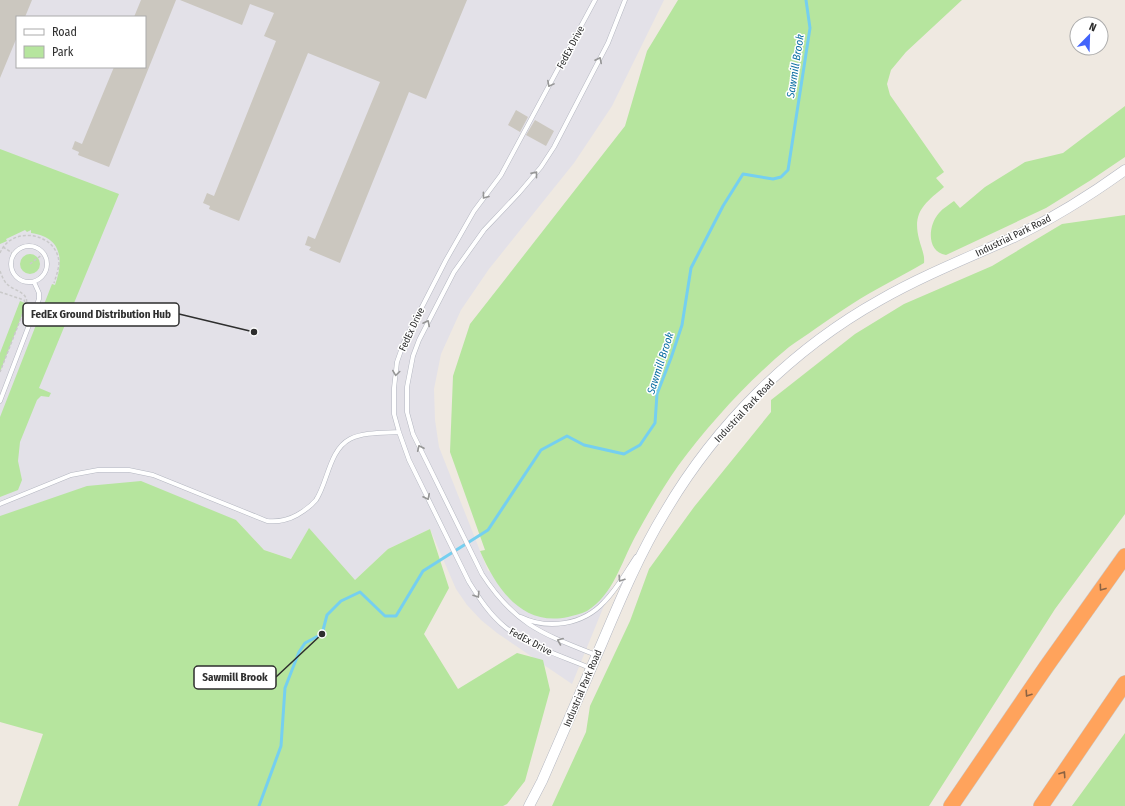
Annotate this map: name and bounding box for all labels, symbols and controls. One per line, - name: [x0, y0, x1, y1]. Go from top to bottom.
- legend: [16, 16, 146, 68]
- north arrow: [1069, 16, 1109, 56]
- text: N: [1087, 20, 1098, 35]
- street label: FedEx Drive: [555, 24, 587, 71]
- text: Road: [52, 25, 77, 39]
- water label: Sawmill Brook: [784, 33, 807, 100]
- text: Park: [52, 45, 74, 59]
- one-way arrow: [594, 57, 601, 65]
- one-way arrow: [548, 80, 555, 87]
- one-way arrow: [531, 171, 538, 178]
- one-way arrow: [483, 192, 490, 199]
- street label: Industrial Park Road: [974, 212, 1053, 259]
- callout: FedEx Ground Distribution Hub: [23, 303, 179, 326]
- street label: FedEx Drive: [397, 306, 427, 353]
- text: FedEx Ground Distribution Hub: [31, 308, 171, 321]
- one-way arrow: [422, 320, 430, 328]
- water label: Sawmill Brook: [644, 330, 677, 397]
- one-way arrow: [392, 370, 401, 376]
- street label: Industrial Park Road: [712, 376, 777, 445]
- one-way arrow: [417, 445, 425, 452]
- one-way arrow: [422, 492, 430, 500]
- one-way arrow: [618, 575, 626, 582]
- one-way arrow: [1100, 583, 1107, 590]
- one-way arrow: [472, 591, 480, 598]
- street label: FedEx Drive: [507, 626, 554, 658]
- one-way arrow: [557, 637, 564, 645]
- street label: Industrial Park Road: [561, 648, 605, 729]
- callout: Sawmill Brook: [194, 666, 276, 689]
- text: Sawmill Brook: [202, 671, 268, 684]
- one-way arrow: [1025, 690, 1033, 697]
- one-way arrow: [1058, 771, 1066, 778]

